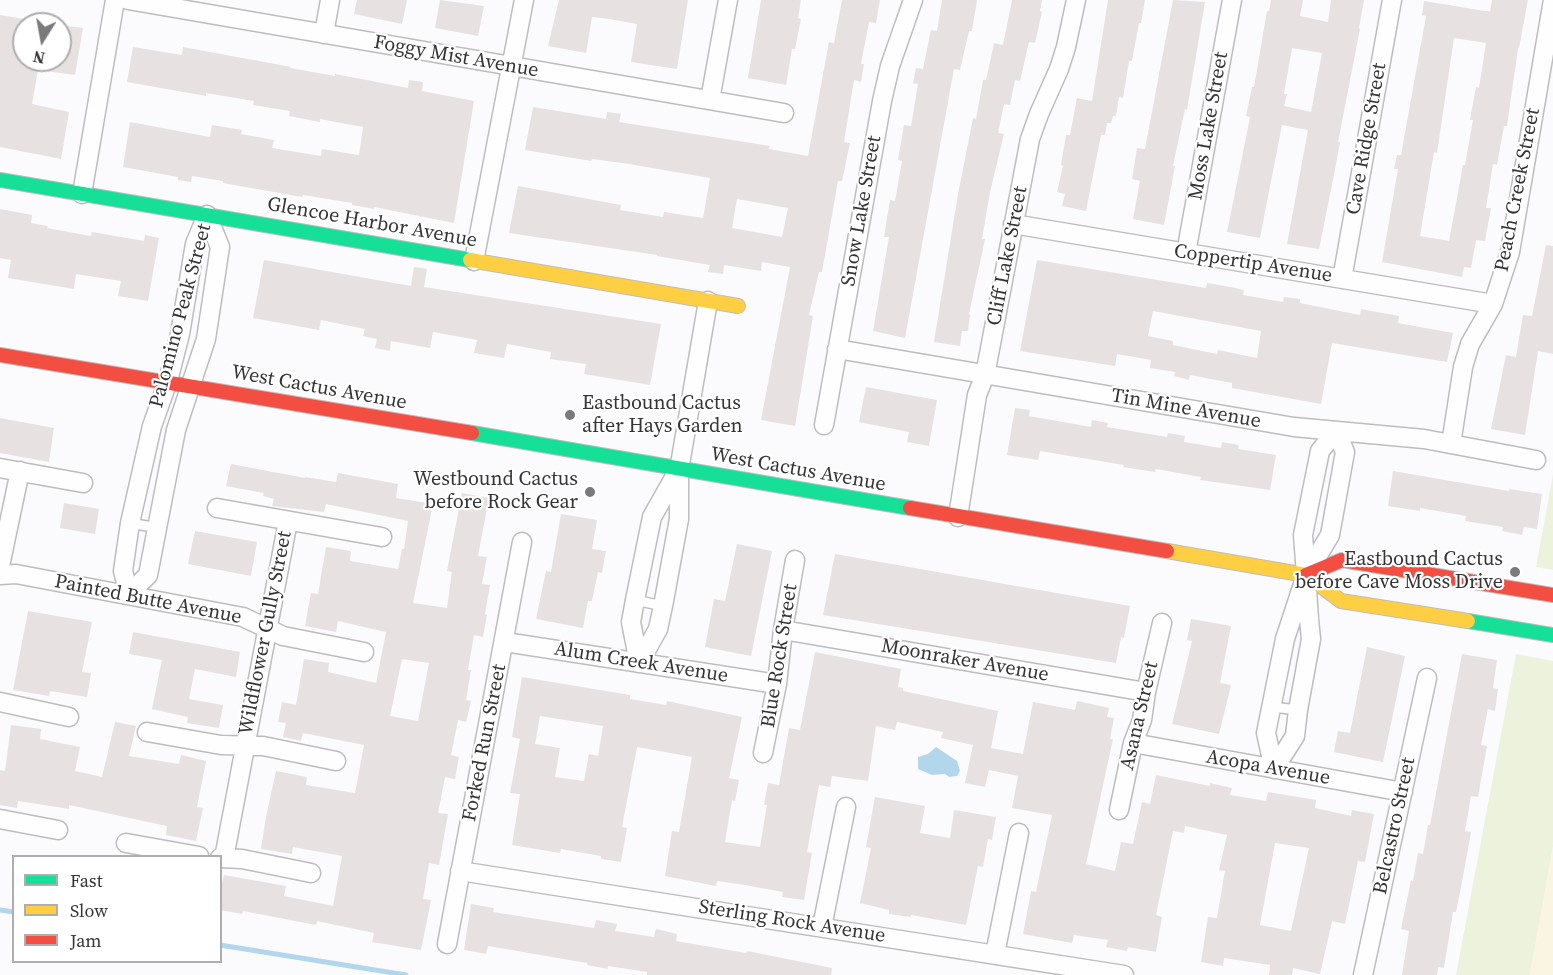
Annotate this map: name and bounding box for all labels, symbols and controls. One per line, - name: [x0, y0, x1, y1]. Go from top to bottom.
- north arrow: [12, 12, 72, 72]
- street label: Foggy Mist Avenue: [372, 31, 540, 83]
- text: N: [31, 46, 47, 70]
- street label: Moss Lake Street: [1184, 50, 1234, 202]
- street label: Cave Ridge Street: [1342, 61, 1392, 217]
- street label: Peach Creek Street: [1490, 106, 1546, 274]
- street label: Snow Lake Street: [837, 134, 887, 288]
- street label: Cliff Lake Street: [983, 184, 1033, 328]
- street label: Glencoe Harbor Avenue: [265, 193, 479, 253]
- street label: Palomino Peak Street: [145, 221, 217, 411]
- street label: Coppertip Avenue: [1172, 240, 1334, 288]
- street label: West Cactus Avenue: [229, 361, 409, 415]
- street label: Tin Mine Avenue: [1109, 384, 1263, 434]
- place label: Eastbound Cactus after Hays Garden: [582, 392, 743, 439]
- marker: Eastbound Cactus after Hays Garden: [563, 408, 577, 422]
- street label: West Cactus Avenue: [708, 443, 888, 497]
- place label: Westbound Cactus before Rock Gear: [413, 468, 578, 515]
- marker: Westbound Cactus before Rock Gear: [583, 485, 597, 499]
- street label: Wildflower Gully Street: [234, 529, 298, 737]
- place label: Eastbound Cactus before Cave Moss Drive: [1295, 548, 1503, 595]
- marker: Eastbound Cactus before Cave Moss Drive: [1508, 565, 1522, 579]
- street label: Painted Butte Avenue: [52, 570, 244, 630]
- street label: Blue Rock Street: [757, 582, 803, 730]
- street label: Moonraker Avenue: [879, 634, 1051, 688]
- street label: Alum Creek Avenue: [552, 637, 730, 689]
- street label: Asana Street: [1116, 659, 1164, 773]
- street label: Forked Run Street: [458, 662, 512, 824]
- street label: Acopa Avenue: [1204, 745, 1332, 791]
- street label: Belcastro Street: [1369, 755, 1421, 897]
- legend: [12, 855, 222, 963]
- text: Fast: [70, 868, 103, 893]
- street label: Sterling Rock Avenue: [697, 895, 887, 949]
- text: Slow: [70, 898, 108, 923]
- text: Jam: [70, 928, 102, 953]

